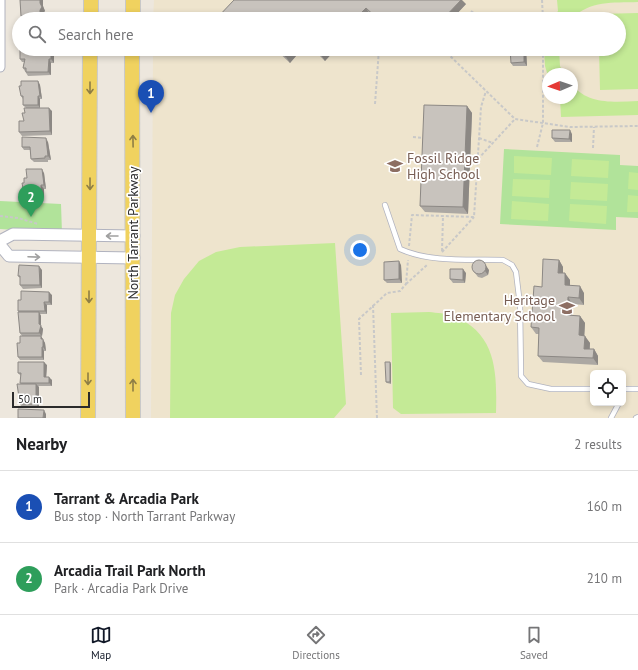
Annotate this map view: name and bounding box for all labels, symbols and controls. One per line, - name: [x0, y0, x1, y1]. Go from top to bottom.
- search box: [12, 12, 626, 56]
- icon: search: [26, 23, 48, 45]
- text: Search here: [58, 25, 134, 44]
- north arrow: [542, 68, 578, 104]
- pin: 1: [138, 80, 164, 113]
- one-way arrow: [86, 81, 94, 94]
- one-way arrow: [129, 135, 137, 148]
- place label: Fossil Ridge High School: [407, 149, 480, 183]
- school or university icon: Fossil Ridge High School: [386, 157, 404, 175]
- street label: North Tarrant Parkway: [124, 166, 142, 300]
- one-way arrow: [86, 177, 94, 190]
- pin: 2: [18, 184, 44, 217]
- one-way arrow: [106, 232, 119, 240]
- your location: [350, 240, 370, 260]
- one-way arrow: [27, 253, 40, 261]
- one-way arrow: [85, 290, 93, 303]
- place label: Heritage Elementary School: [443, 291, 555, 325]
- school or university icon: Heritage Elementary School: [558, 299, 576, 317]
- map controls: [590, 370, 626, 406]
- button: locate: [590, 370, 626, 406]
- one-way arrow: [84, 372, 92, 385]
- one-way arrow: [129, 379, 137, 392]
- scale bar: [12, 390, 90, 409]
- text: 50 m: [18, 392, 42, 406]
- text: Nearby: [16, 433, 67, 455]
- text: 2 results: [574, 436, 622, 453]
- text: Tarrant & Arcadia Park: [54, 489, 199, 508]
- text: 1: [25, 498, 33, 515]
- text: 160 m: [587, 498, 622, 515]
- text: Bus stop · North Tarrant Parkway: [54, 508, 235, 525]
- text: Arcadia Trail Park North: [54, 561, 206, 580]
- text: 2: [25, 570, 33, 587]
- text: 210 m: [587, 570, 622, 587]
- text: Park · Arcadia Park Drive: [54, 580, 188, 597]
- tab: Map: [90, 624, 112, 662]
- tab: Directions: [292, 624, 340, 662]
- tab: Saved: [520, 624, 548, 662]

